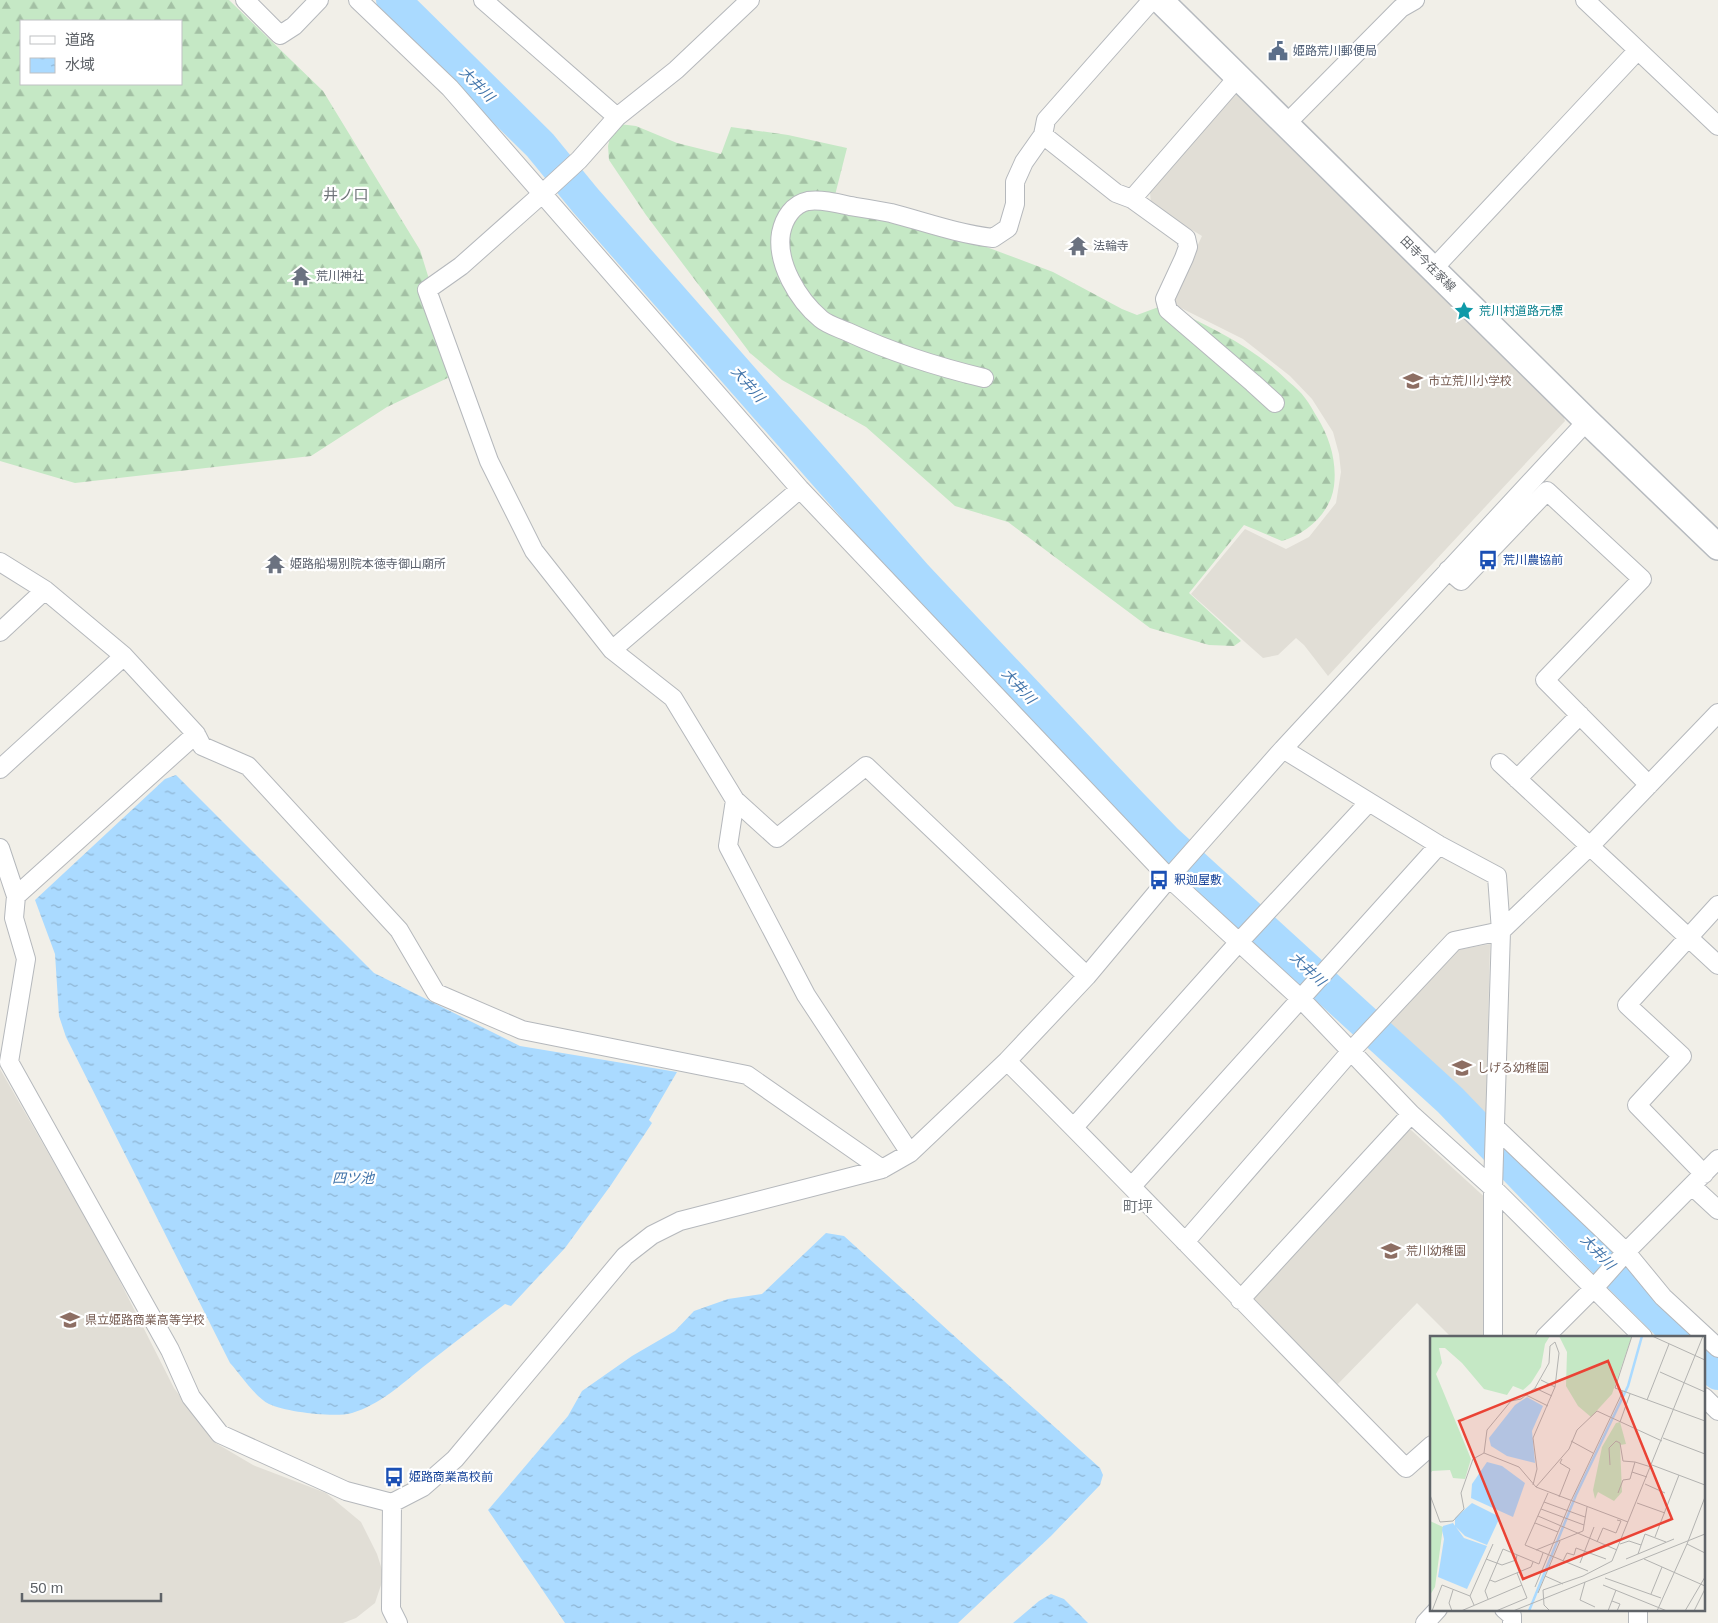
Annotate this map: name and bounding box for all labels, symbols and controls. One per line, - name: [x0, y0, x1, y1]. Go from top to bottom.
- legend: [20, 20, 182, 85]
- text: 道路: [65, 31, 95, 48]
- public building icon: 姫路荒川郵便局: [1267, 40, 1289, 62]
- place label: 姫路荒川郵便局: [1293, 44, 1377, 58]
- text: 水域: [65, 56, 95, 73]
- water label: 大井川: [456, 63, 499, 106]
- district label: 井ノ口: [323, 186, 369, 203]
- street label: 田寺今在家線: [1398, 234, 1458, 294]
- temple icon: 法輪寺: [1067, 235, 1089, 257]
- place label: 法輪寺: [1093, 239, 1129, 253]
- temple icon: 荒川神社: [290, 265, 312, 287]
- place label: 荒川神社: [316, 269, 364, 283]
- place icon: 荒川村道路元標: [1453, 300, 1475, 322]
- place label: 荒川村道路元標: [1479, 304, 1563, 318]
- water label: 大井川: [728, 363, 769, 407]
- school or university icon: 市立荒川小学校: [1402, 370, 1424, 392]
- place label: 市立荒川小学校: [1428, 374, 1512, 388]
- bus stop icon: 荒川農協前: [1477, 549, 1499, 571]
- temple icon: 姫路船場別院本徳寺御山廟所: [264, 553, 286, 575]
- place label: 荒川農協前: [1503, 553, 1563, 567]
- place label: 姫路船場別院本徳寺御山廟所: [290, 557, 446, 571]
- water label: 大井川: [999, 665, 1041, 708]
- bus stop icon: 釈迦屋敷: [1148, 869, 1170, 891]
- place label: 釈迦屋敷: [1174, 873, 1222, 887]
- water label: 大井川: [1287, 949, 1330, 991]
- school or university icon: しげる幼稚園: [1451, 1057, 1473, 1079]
- place label: しげる幼稚園: [1477, 1061, 1549, 1075]
- water label: 四ツ池: [332, 1170, 376, 1186]
- district label: 町坪: [1123, 1198, 1153, 1215]
- water label: 大井川: [1578, 1231, 1620, 1274]
- school or university icon: 荒川幼稚園: [1380, 1240, 1402, 1262]
- place label: 荒川幼稚園: [1406, 1244, 1466, 1258]
- school or university icon: 県立姫路商業高等学校: [59, 1309, 81, 1331]
- place label: 県立姫路商業高等学校: [85, 1313, 205, 1327]
- inset map: [1430, 1336, 1706, 1610]
- bus stop icon: 姫路商業高校前: [383, 1466, 405, 1488]
- place label: 姫路商業高校前: [409, 1470, 493, 1484]
- scale bar: [22, 1570, 161, 1602]
- text: 50 m: [30, 1579, 63, 1596]

